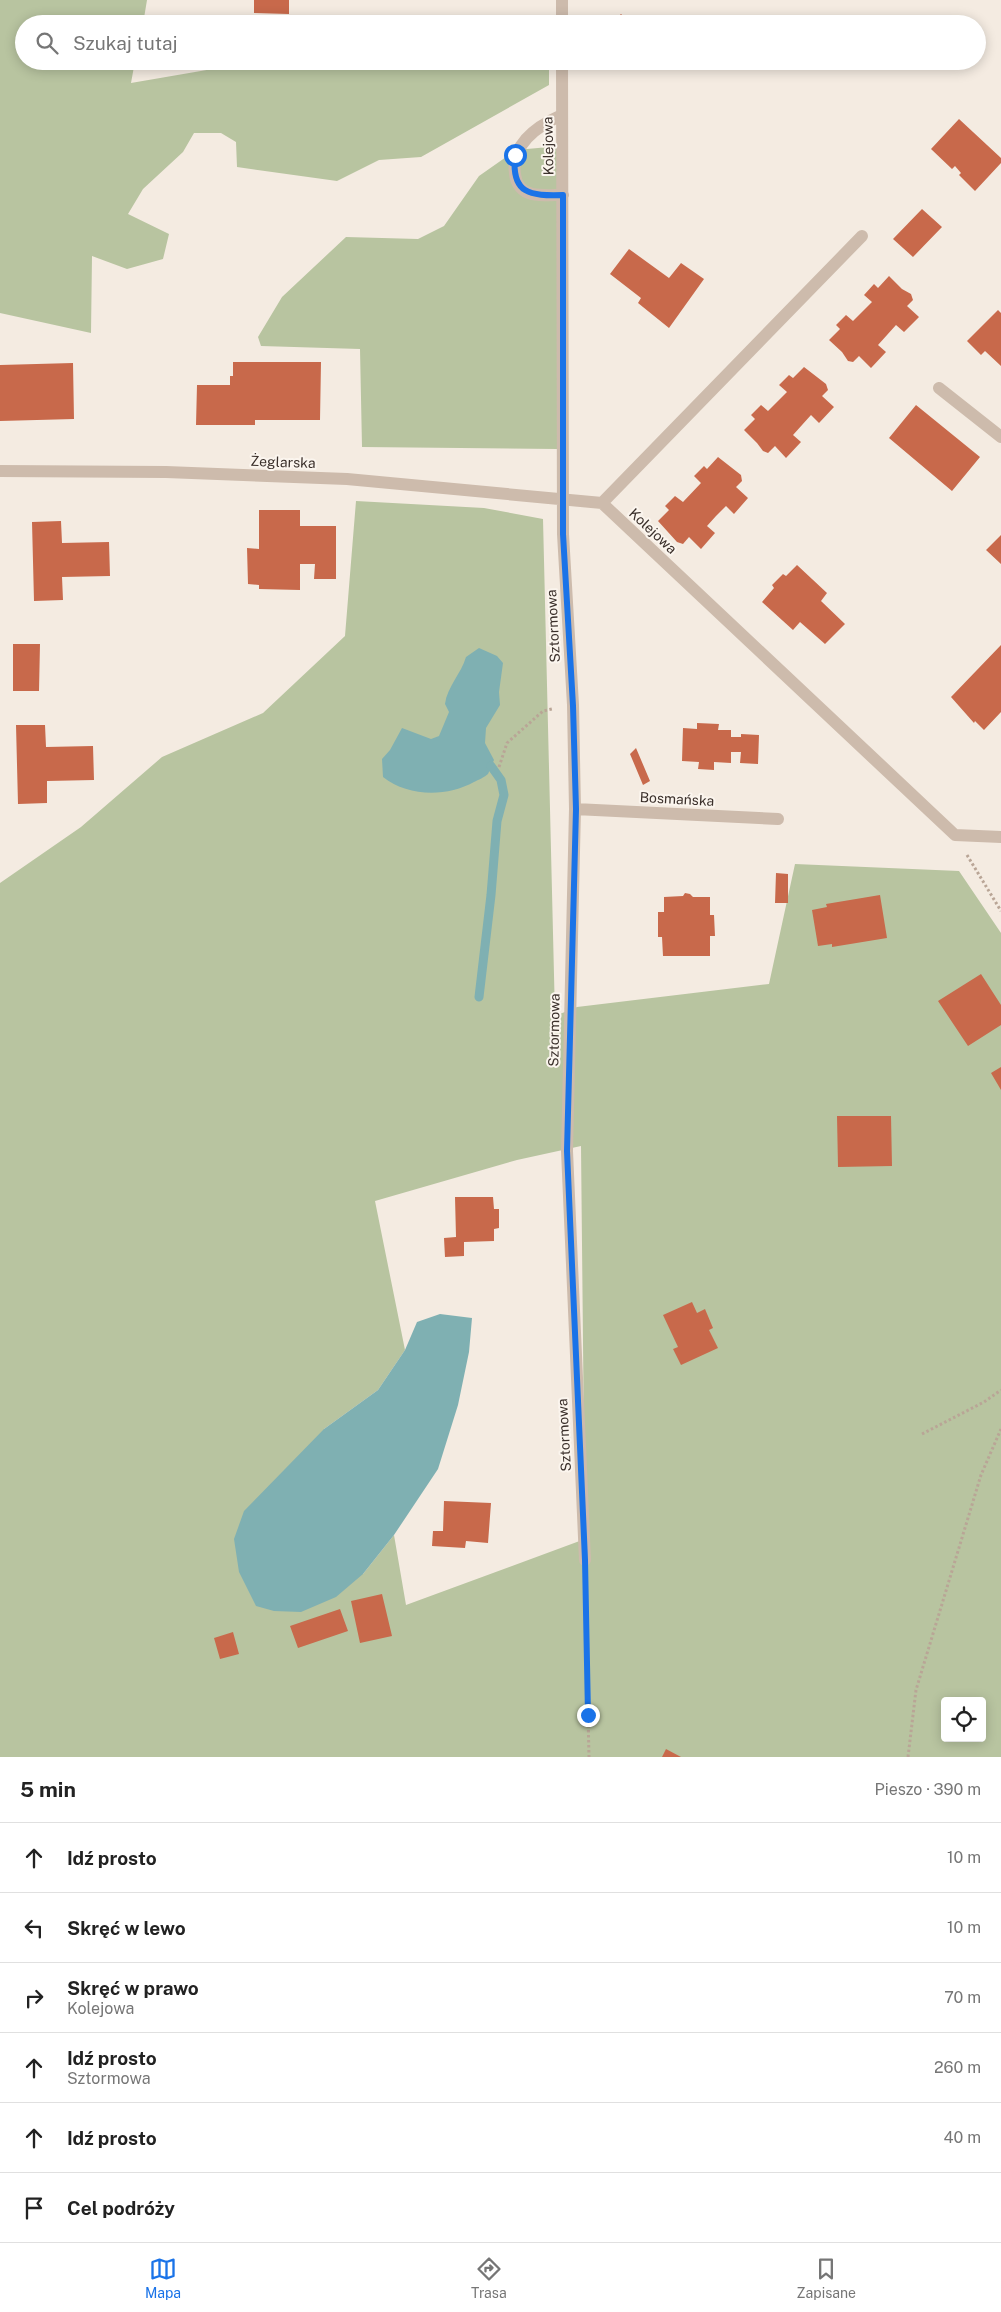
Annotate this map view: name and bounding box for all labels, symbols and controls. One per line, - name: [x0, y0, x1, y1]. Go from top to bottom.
- search box: [15, 15, 986, 70]
- icon: search: [33, 29, 61, 57]
- text: Szukaj tutaj: [73, 32, 178, 54]
- street label: Kolejowa: [539, 116, 557, 176]
- route start: [504, 144, 527, 167]
- street label: Żeglarska: [250, 451, 316, 471]
- street label: Kolejowa: [626, 505, 680, 557]
- street label: Sztormowa: [543, 589, 563, 663]
- street label: Bosmańska: [639, 789, 715, 809]
- street label: Sztormowa: [545, 993, 563, 1067]
- street label: Sztormowa: [554, 1398, 574, 1472]
- map controls: [941, 1697, 986, 1742]
- button: locate: [941, 1697, 986, 1742]
- route end: [577, 1704, 600, 1727]
- text: 5 min: [20, 1777, 76, 1802]
- text: Pieszo · 390 m: [875, 1780, 981, 1799]
- icon: ahead: [20, 1844, 48, 1872]
- text: Idź prosto: [67, 1847, 157, 1869]
- text: 10 m: [947, 1848, 981, 1867]
- icon: left: [20, 1914, 48, 1942]
- text: Skręć w lewo: [67, 1917, 186, 1939]
- text: 10 m: [947, 1918, 981, 1937]
- text: Skręć w prawo: [67, 1977, 199, 1999]
- icon: right: [20, 1984, 48, 2012]
- text: 70 m: [944, 1988, 981, 2007]
- text: Kolejowa: [67, 1999, 134, 2018]
- text: Idź prosto: [67, 2047, 157, 2069]
- icon: ahead: [20, 2054, 48, 2082]
- text: 260 m: [934, 2058, 981, 2077]
- text: Sztormowa: [67, 2069, 151, 2088]
- icon: ahead: [20, 2124, 48, 2152]
- text: Idź prosto: [67, 2127, 157, 2149]
- text: 40 m: [943, 2128, 981, 2147]
- icon: arrive: [20, 2194, 48, 2222]
- text: Cel podróży: [67, 2197, 175, 2219]
- tab: Mapa: [145, 2255, 181, 2301]
- tab: Trasa: [471, 2255, 507, 2301]
- tab: Zapisane: [797, 2255, 856, 2301]

